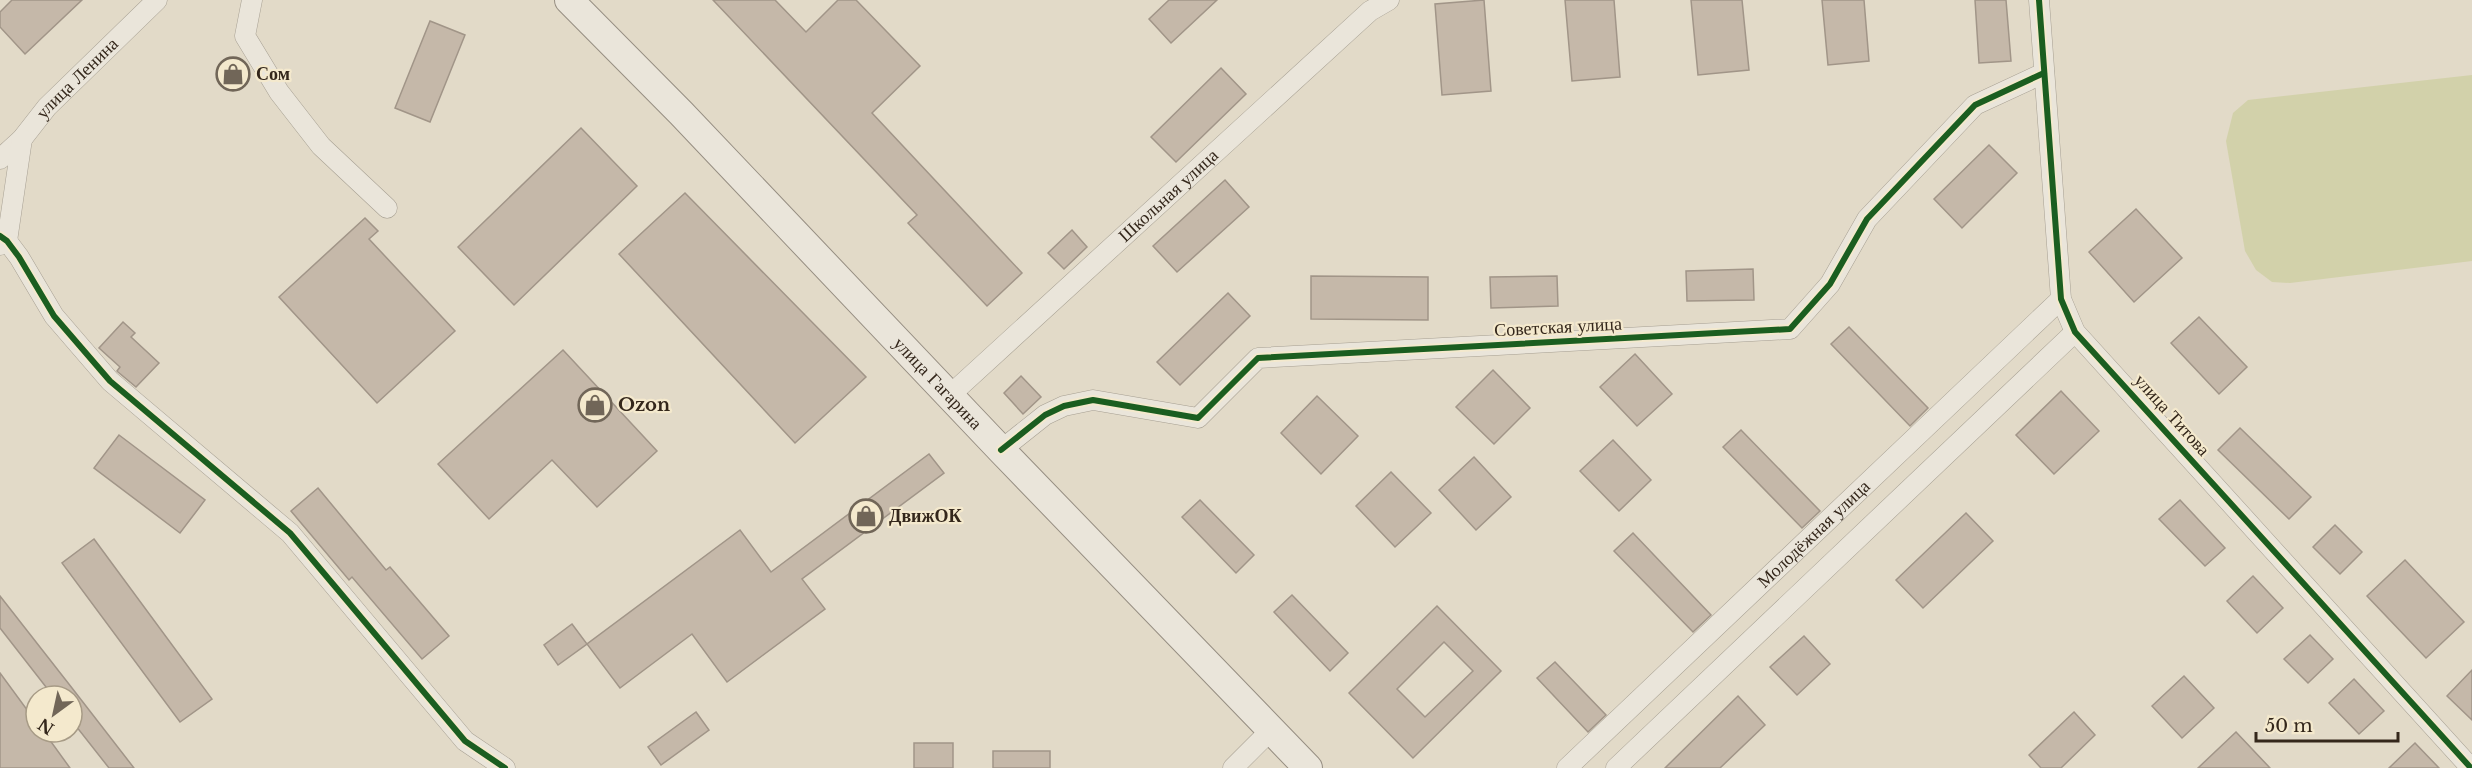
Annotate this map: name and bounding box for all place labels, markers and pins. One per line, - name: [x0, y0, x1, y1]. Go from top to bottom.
- shop icon: Сом: [215, 56, 251, 92]
- place label: Сом: [256, 63, 290, 85]
- shop icon: Ozon: [577, 387, 613, 423]
- place label: Ozon: [618, 394, 670, 416]
- shop icon: ДвижОК: [848, 498, 884, 534]
- place label: ДвижОК: [889, 505, 962, 527]

